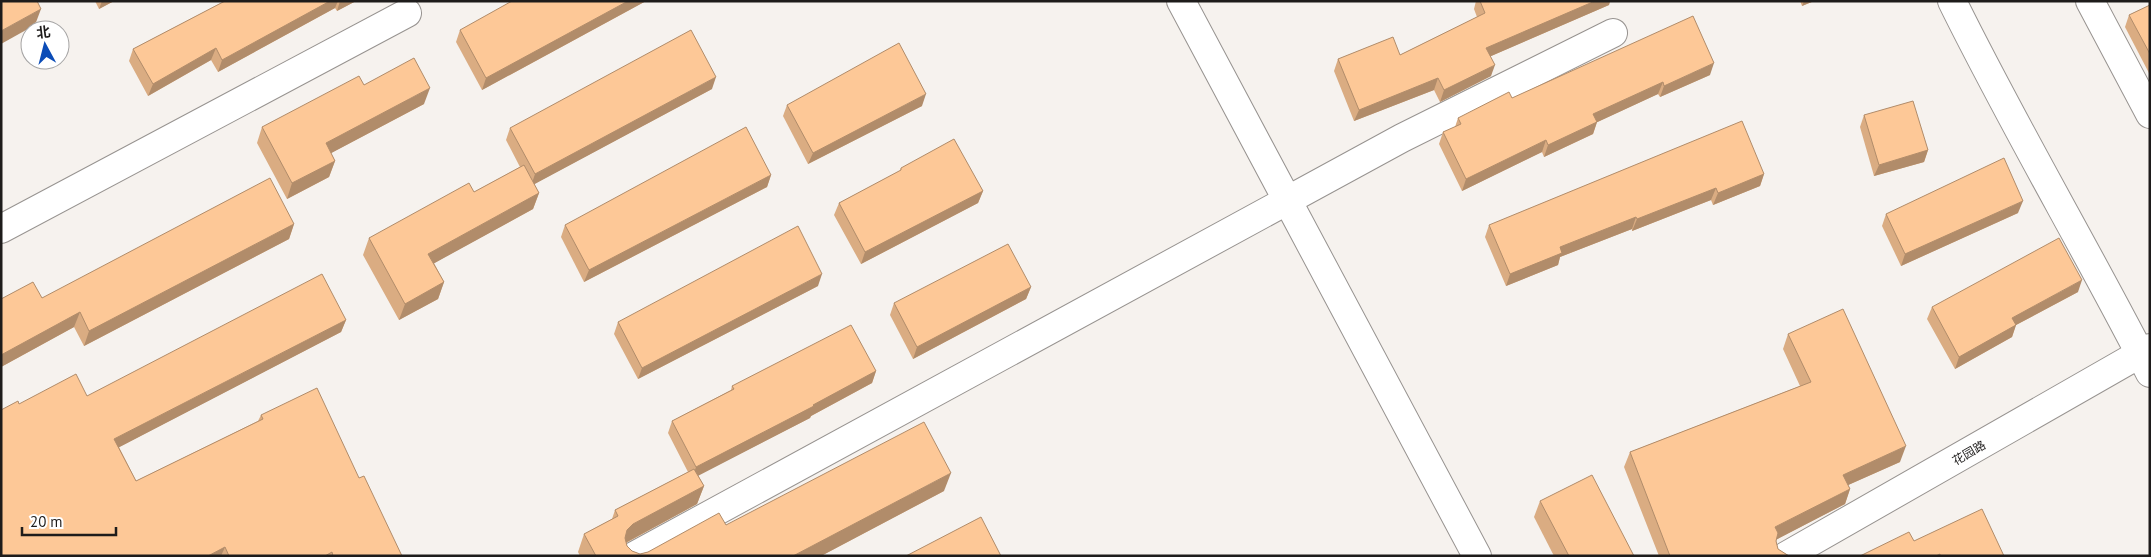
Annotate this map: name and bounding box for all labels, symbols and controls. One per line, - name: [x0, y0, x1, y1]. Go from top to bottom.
- north arrow: [20, 20, 70, 70]
- text: 北: [35, 22, 51, 42]
- street label: 花园路: [1949, 437, 1988, 468]
- scale bar: [22, 504, 116, 536]
- text: 20 m: [30, 512, 63, 531]

